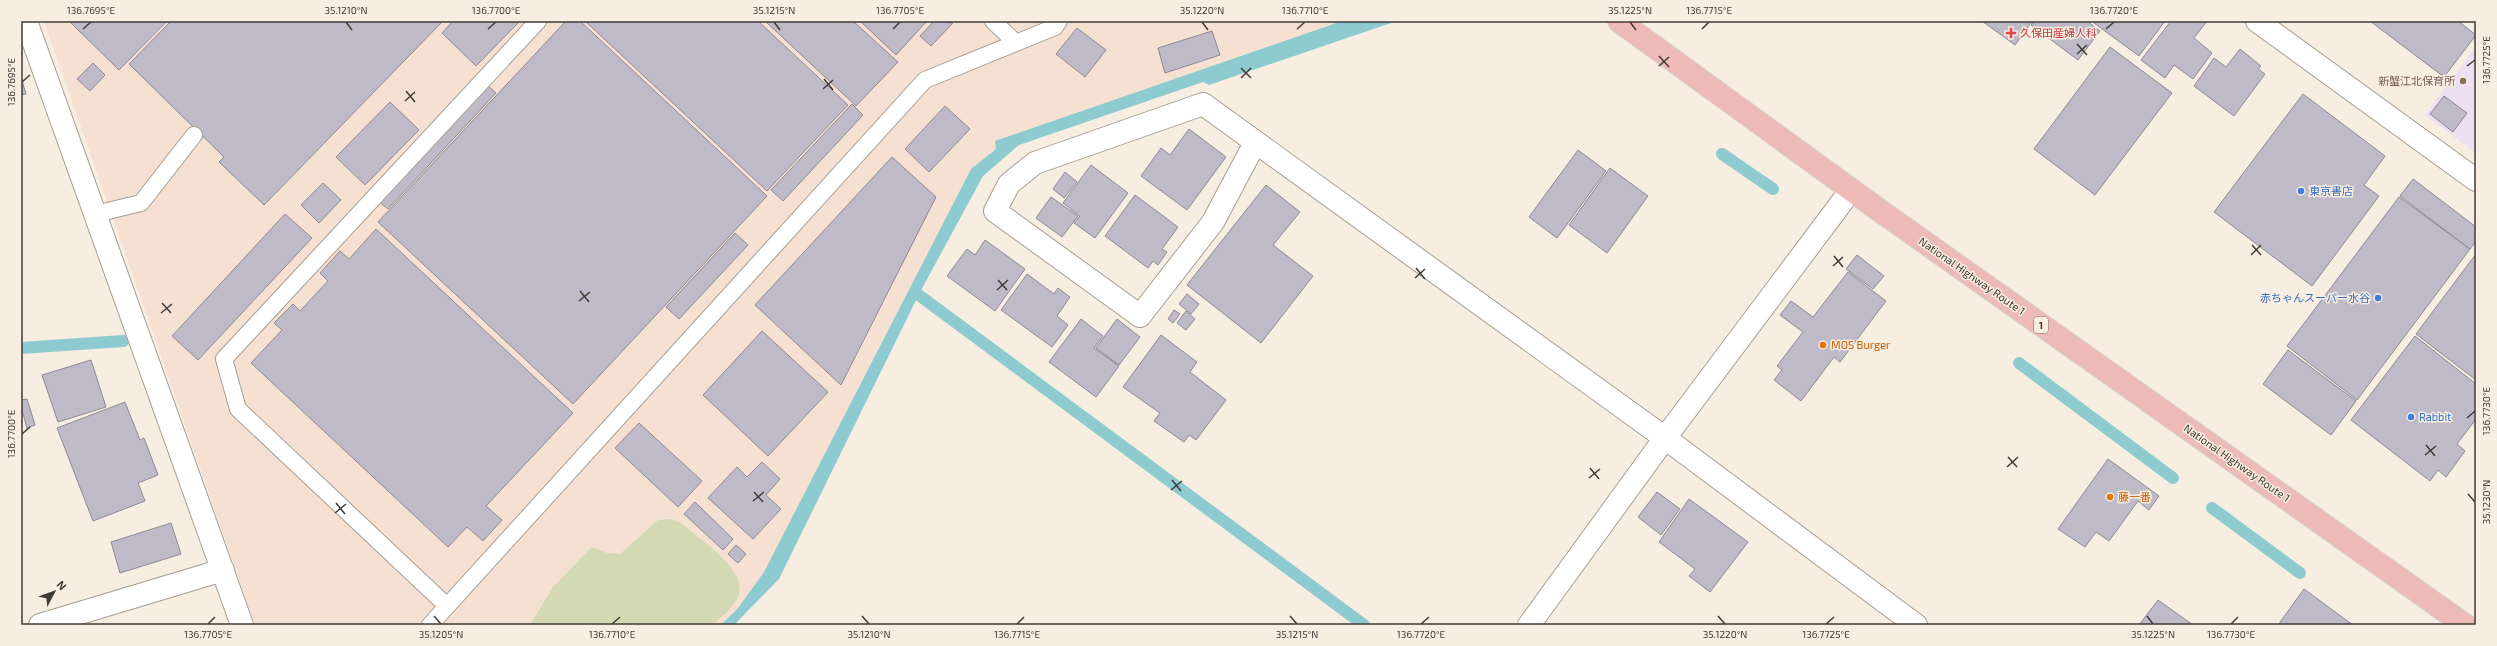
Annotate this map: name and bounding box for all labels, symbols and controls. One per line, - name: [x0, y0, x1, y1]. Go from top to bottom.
- text: 136.7695°E: [67, 4, 116, 16]
- text: 35.1210°N: [324, 4, 368, 16]
- text: 136.7700°E: [472, 4, 521, 16]
- text: 35.1215°N: [753, 4, 795, 16]
- text: 136.7705°E: [876, 4, 924, 16]
- text: 35.1220°N: [1180, 4, 1224, 16]
- text: 136.7710°E: [1282, 4, 1329, 16]
- text: 35.1225°N: [1608, 4, 1652, 16]
- text: 136.7715°E: [1686, 4, 1732, 16]
- text: 136.7720°E: [2090, 4, 2139, 16]
- place label: 久保田産婦人科: [2020, 26, 2097, 39]
- marker: 久保田産婦人科: [2005, 27, 2017, 39]
- text: 136.7725°E: [2480, 36, 2492, 84]
- text: 136.7695°E: [5, 57, 17, 106]
- place label: 新蟹江北保育所: [2378, 74, 2456, 87]
- marker: 新蟹江北保育所: [2458, 76, 2468, 86]
- place label: 東京書店: [2309, 184, 2353, 197]
- marker: 東京書店: [2296, 186, 2306, 196]
- street label: National Highway Route 1: [1917, 234, 2028, 317]
- place label: 赤ちゃんスーパー水谷: [2260, 291, 2370, 304]
- marker: 赤ちゃんスーパー水谷: [2373, 293, 2383, 303]
- road number: 1: [2034, 317, 2048, 333]
- place label: MOS Burger: [1831, 338, 1891, 351]
- marker: MOS Burger: [1818, 340, 1828, 350]
- text: 136.7730°E: [2480, 386, 2492, 435]
- text: 136.7700°E: [5, 409, 17, 458]
- place label: Rabbit: [2419, 410, 2451, 423]
- marker: Rabbit: [2406, 412, 2416, 422]
- street label: National Highway Route 1: [2182, 421, 2293, 504]
- text: 35.1230°N: [2480, 480, 2492, 524]
- place label: 藤一番: [2118, 490, 2151, 503]
- marker: 藤一番: [2105, 492, 2115, 502]
- north arrow: [34, 572, 74, 612]
- text: N: [54, 578, 69, 592]
- text: 136.7705°E: [184, 628, 232, 640]
- text: 35.1205°N: [419, 628, 463, 640]
- text: 136.7710°E: [589, 628, 636, 640]
- text: 35.1210°N: [847, 628, 891, 640]
- text: 136.7715°E: [994, 628, 1040, 640]
- text: 35.1215°N: [1276, 628, 1318, 640]
- text: 136.7720°E: [1397, 628, 1446, 640]
- text: 35.1220°N: [1703, 628, 1747, 640]
- text: 136.7725°E: [1802, 628, 1850, 640]
- text: 35.1225°N: [2131, 628, 2175, 640]
- text: 136.7730°E: [2207, 628, 2256, 640]

